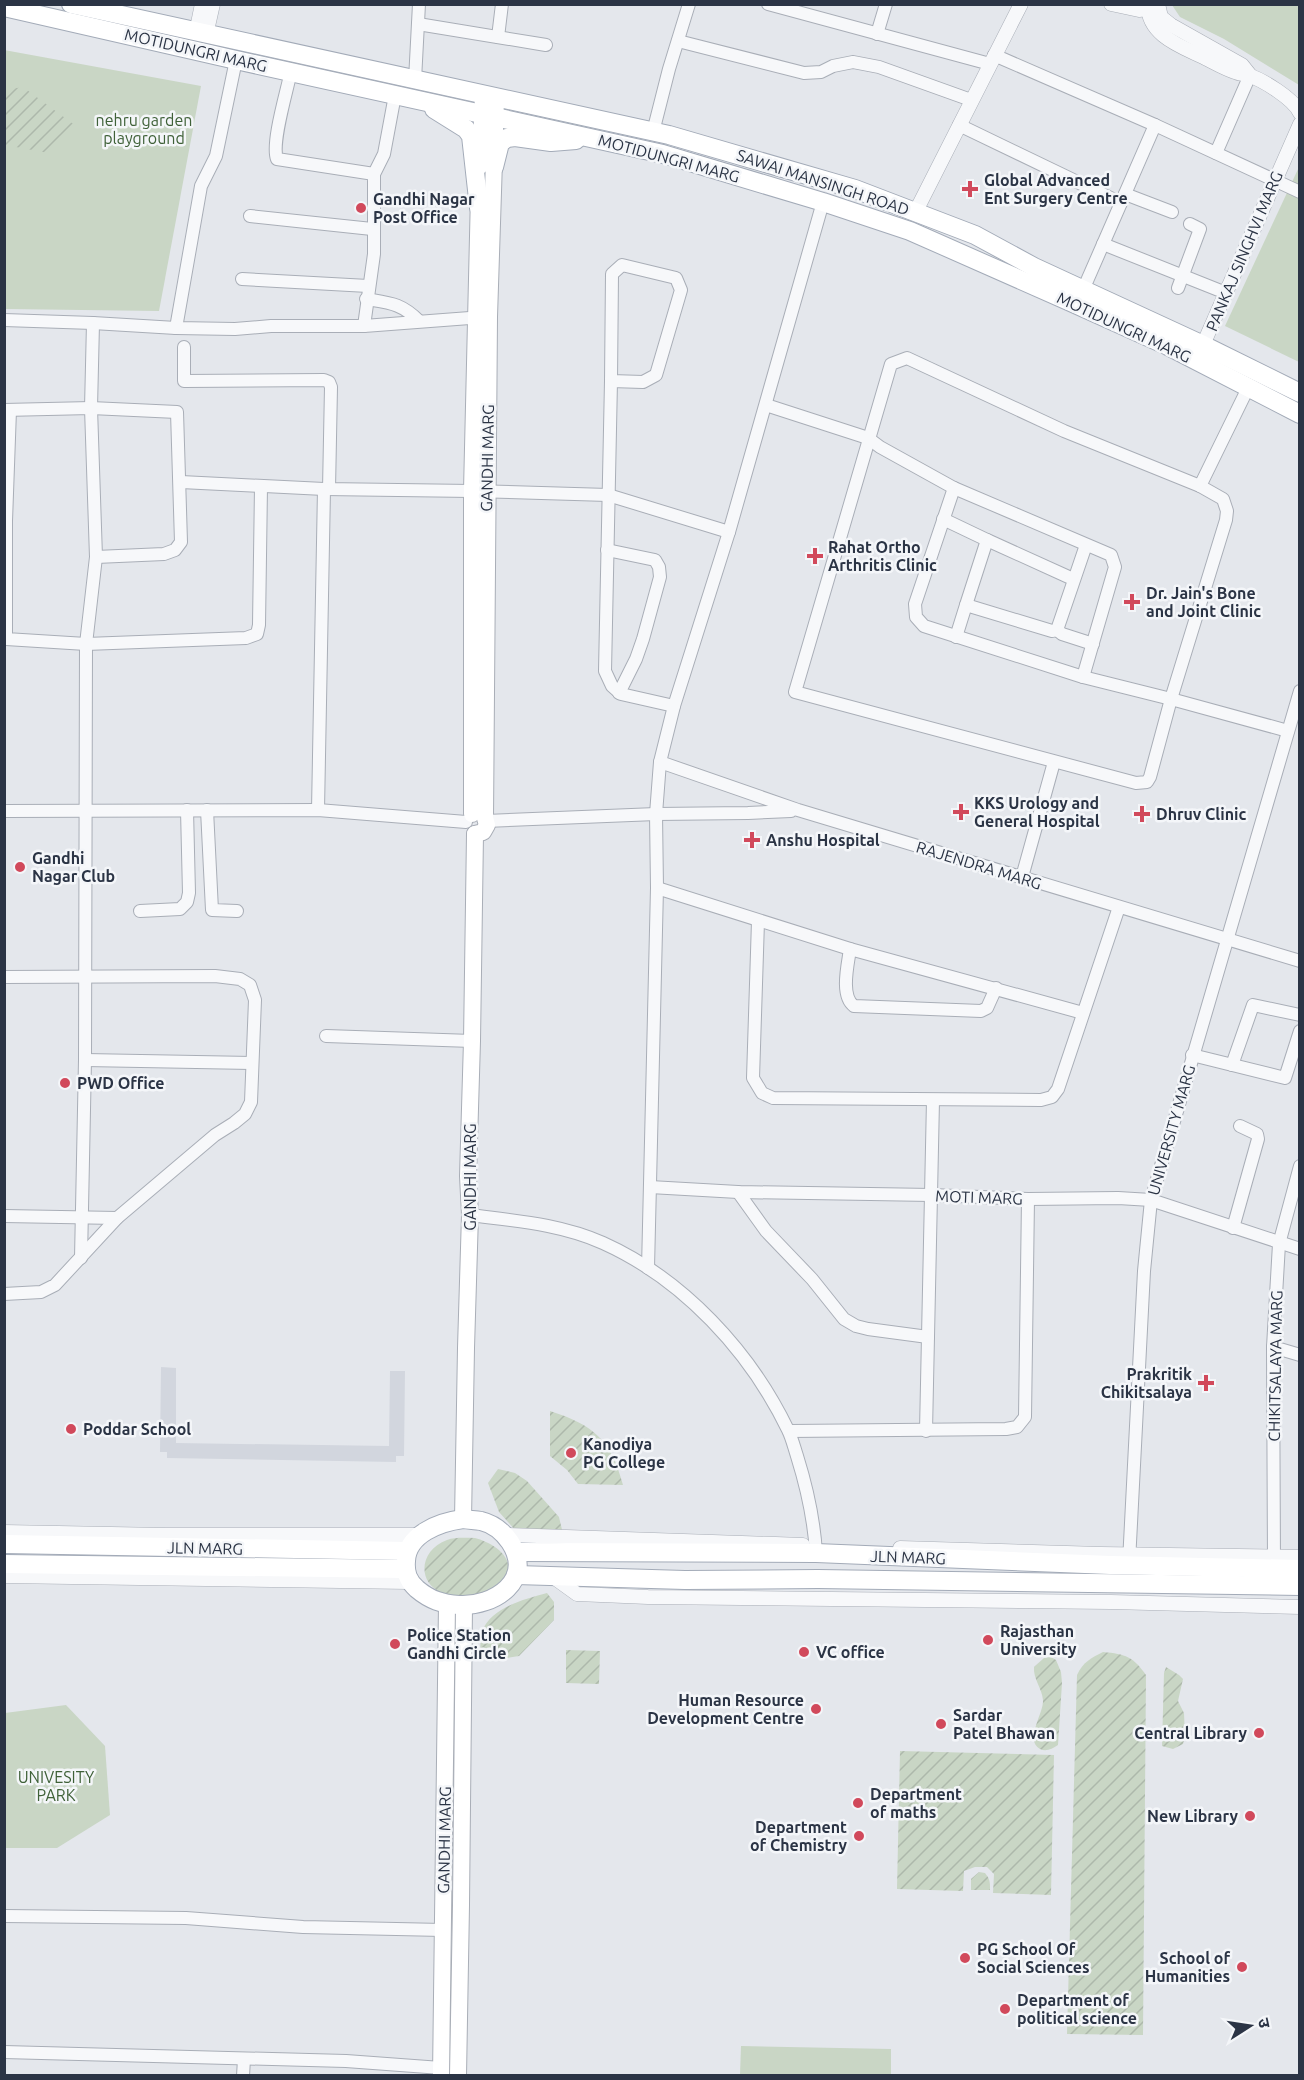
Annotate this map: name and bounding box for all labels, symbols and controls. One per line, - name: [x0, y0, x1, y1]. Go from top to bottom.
- street label: MOTIDUNGRI MARG: [123, 25, 269, 75]
- park label: nehru garden playground: [96, 111, 192, 147]
- street label: MOTIDUNGRI MARG: [596, 130, 742, 186]
- street label: SAWAI MANSINGH ROAD: [734, 146, 912, 218]
- street label: PANKAJ SINGHVI MARG: [1202, 168, 1286, 334]
- place label: Global Advanced Ent Surgery Centre: [984, 171, 1128, 207]
- marker: Global Advanced Ent Surgery Centre: [961, 180, 979, 198]
- place label: Gandhi Nagar Post Office: [373, 190, 475, 226]
- marker: Gandhi Nagar Post Office: [354, 201, 368, 215]
- street label: MOTIDUNGRI MARG: [1054, 288, 1194, 366]
- street label: GANDHI MARG: [477, 404, 497, 512]
- place label: Rahat Ortho Arthritis Clinic: [828, 538, 937, 574]
- marker: Rahat Ortho Arthritis Clinic: [806, 547, 824, 565]
- place label: Dr. Jain's Bone and Joint Clinic: [1146, 584, 1261, 620]
- marker: Dr. Jain's Bone and Joint Clinic: [1123, 593, 1141, 611]
- place label: KKS Urology and General Hospital: [974, 794, 1100, 830]
- marker: KKS Urology and General Hospital: [952, 803, 970, 821]
- marker: Dhruv Clinic: [1133, 805, 1151, 823]
- place label: Dhruv Clinic: [1156, 805, 1246, 823]
- marker: Anshu Hospital: [743, 831, 761, 849]
- place label: Anshu Hospital: [766, 831, 880, 849]
- street label: RAJENDRA MARG: [914, 837, 1044, 893]
- place label: Gandhi Nagar Club: [32, 849, 115, 885]
- marker: Gandhi Nagar Club: [13, 860, 27, 874]
- street label: UNIVERSITY MARG: [1144, 1063, 1198, 1197]
- place label: PWD Office: [77, 1074, 165, 1092]
- marker: PWD Office: [58, 1076, 72, 1090]
- street label: GANDHI MARG: [461, 1123, 479, 1231]
- street label: MOTI MARG: [935, 1186, 1023, 1208]
- street label: CHIKITSALAYA MARG: [1265, 1290, 1285, 1442]
- place label: Prakritik Chikitsalaya: [1101, 1365, 1192, 1401]
- marker: Prakritik Chikitsalaya: [1197, 1374, 1215, 1392]
- place label: Poddar School: [83, 1420, 191, 1438]
- marker: Poddar School: [64, 1422, 78, 1436]
- place label: Kanodiya PG College: [583, 1435, 665, 1471]
- marker: Kanodiya PG College: [564, 1446, 578, 1460]
- street label: JLN MARG: [167, 1538, 243, 1558]
- street label: JLN MARG: [870, 1547, 946, 1567]
- place label: Rajasthan University: [1000, 1622, 1077, 1658]
- place label: Police Station Gandhi Circle: [407, 1626, 511, 1662]
- marker: Rajasthan University: [981, 1633, 995, 1647]
- marker: Police Station Gandhi Circle: [388, 1637, 402, 1651]
- place label: VC office: [816, 1643, 885, 1661]
- marker: VC office: [797, 1645, 811, 1659]
- place label: Human Resource Development Centre: [647, 1691, 804, 1727]
- marker: Human Resource Development Centre: [809, 1702, 823, 1716]
- place label: Sardar Patel Bhawan: [953, 1706, 1055, 1742]
- marker: Sardar Patel Bhawan: [934, 1717, 948, 1731]
- place label: Central Library: [1134, 1724, 1247, 1742]
- marker: Central Library: [1252, 1726, 1266, 1740]
- park label: UNIVESITY PARK: [18, 1768, 95, 1804]
- place label: Department of maths: [870, 1785, 962, 1821]
- street label: GANDHI MARG: [434, 1786, 454, 1894]
- marker: Department of maths: [851, 1796, 865, 1810]
- place label: New Library: [1147, 1807, 1238, 1825]
- marker: New Library: [1243, 1809, 1257, 1823]
- place label: Department of Chemistry: [750, 1818, 847, 1854]
- marker: Department of Chemistry: [852, 1829, 866, 1843]
- place label: PG School Of Social Sciences: [977, 1940, 1090, 1976]
- place label: School of Humanities: [1145, 1949, 1230, 1985]
- marker: PG School Of Social Sciences: [958, 1951, 972, 1965]
- marker: School of Humanities: [1235, 1960, 1249, 1974]
- place label: Department of political science: [1017, 1991, 1137, 2027]
- north arrow: [1220, 1996, 1280, 2056]
- marker: Department of political science: [998, 2002, 1012, 2016]
- text: उ: [1255, 2016, 1275, 2030]

